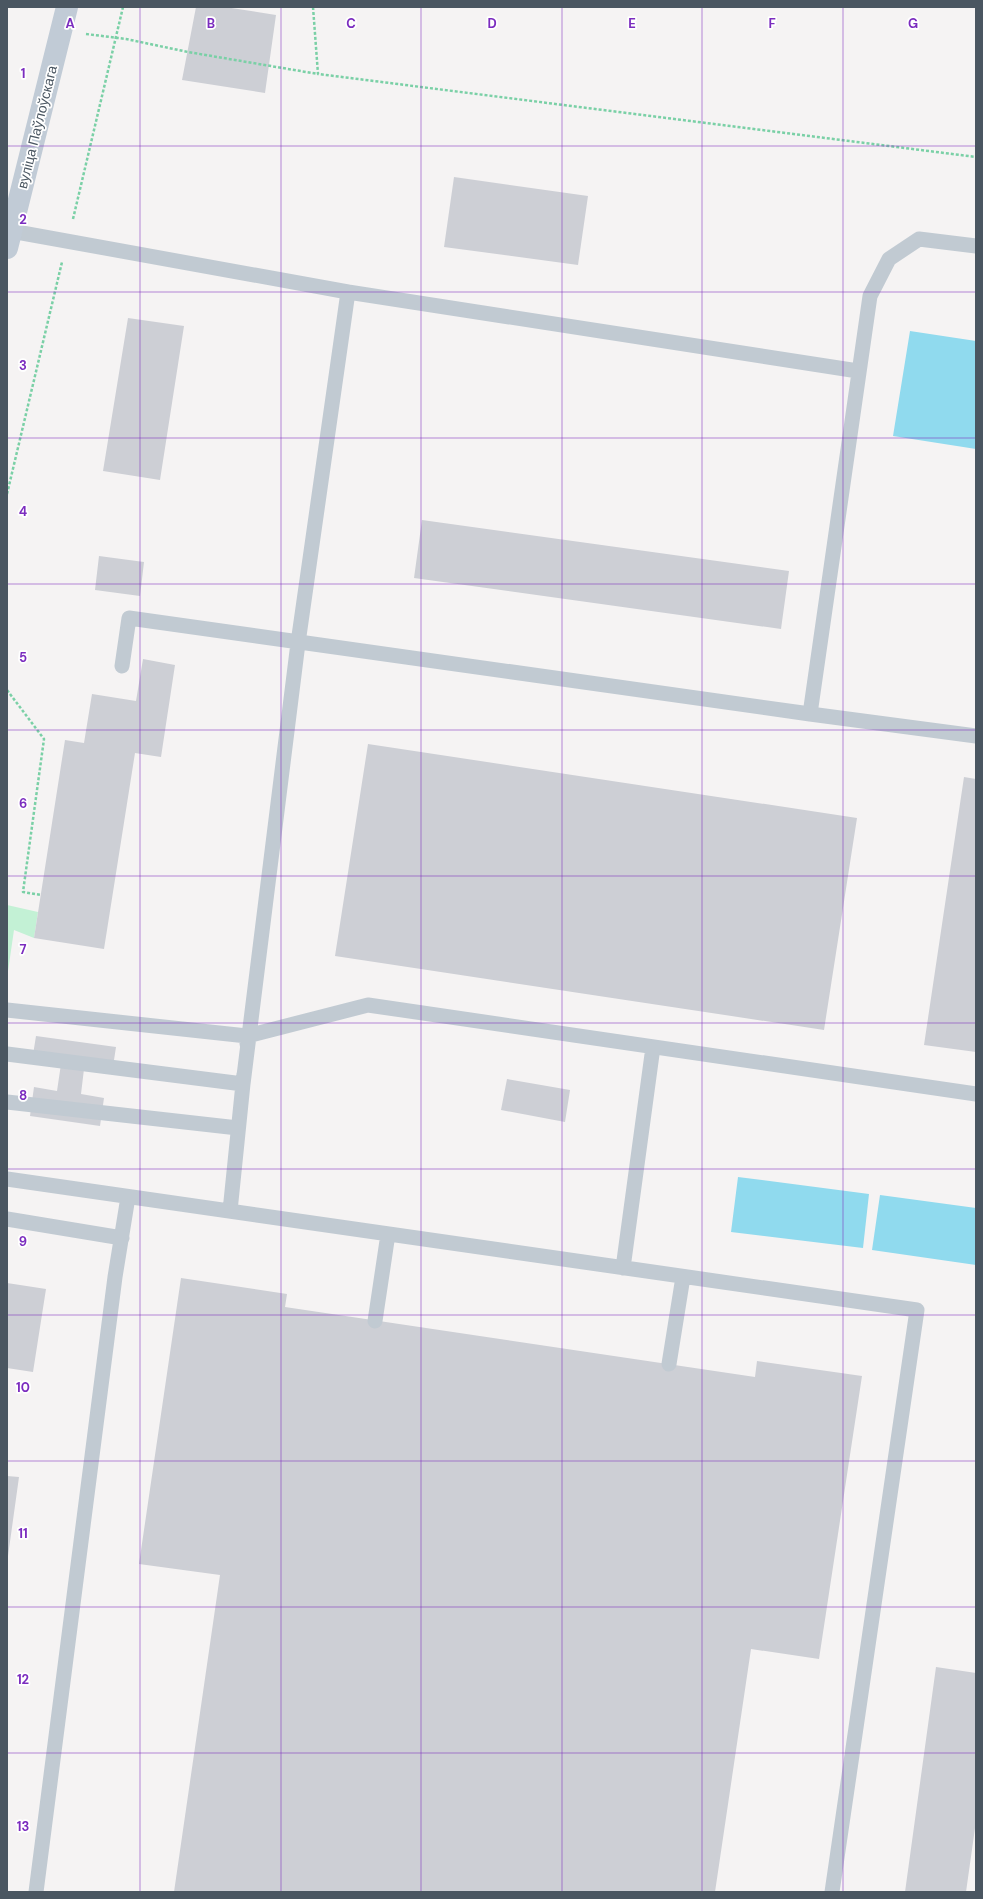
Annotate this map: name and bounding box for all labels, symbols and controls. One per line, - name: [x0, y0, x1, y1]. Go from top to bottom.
- text: A: [65, 15, 75, 32]
- text: B: [207, 15, 215, 32]
- text: C: [346, 15, 356, 32]
- text: D: [487, 15, 497, 32]
- text: E: [628, 15, 636, 32]
- text: F: [768, 15, 776, 32]
- text: G: [908, 15, 918, 32]
- street label: вуліца Паўлоўскага: [13, 63, 61, 191]
- text: 1: [21, 65, 25, 82]
- text: 2: [19, 211, 27, 228]
- text: 3: [19, 357, 27, 374]
- text: 4: [19, 503, 27, 520]
- text: 5: [19, 649, 27, 666]
- text: 6: [19, 795, 27, 812]
- text: 7: [20, 941, 27, 958]
- text: 8: [19, 1087, 27, 1104]
- text: 9: [19, 1233, 27, 1250]
- text: 10: [16, 1379, 30, 1396]
- text: 11: [18, 1525, 28, 1542]
- text: 12: [17, 1671, 29, 1688]
- text: 13: [17, 1818, 29, 1835]

